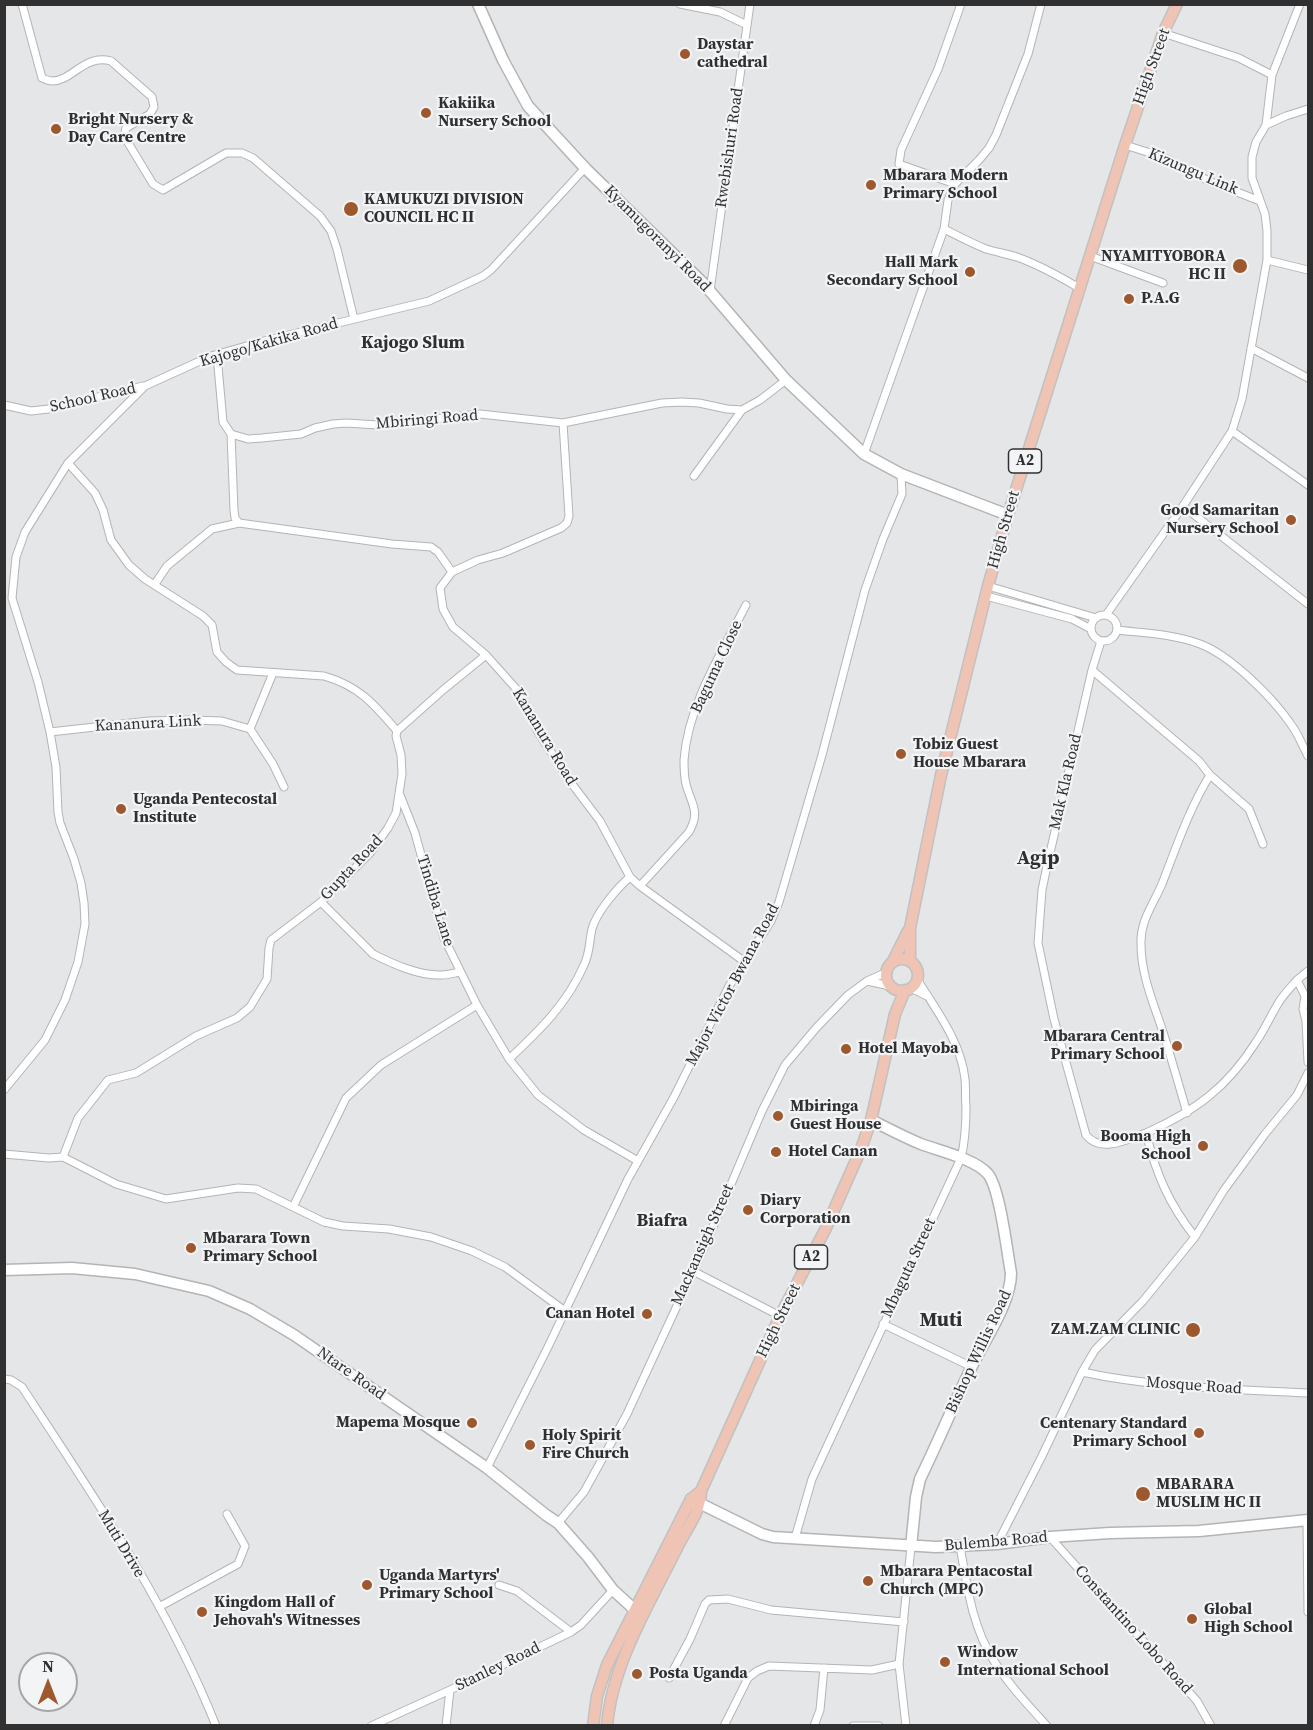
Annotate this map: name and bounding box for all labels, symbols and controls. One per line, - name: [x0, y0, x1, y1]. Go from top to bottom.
- street label: High Street: [1129, 26, 1175, 108]
- place label: Daystar cathedral: [697, 35, 768, 73]
- marker: Daystar cathedral: [678, 47, 692, 61]
- street label: Rwebishuri Road: [712, 87, 748, 209]
- place label: Kakiika Nursery School: [438, 94, 551, 132]
- marker: Kakiika Nursery School: [419, 106, 433, 120]
- place label: Bright Nursery & Day Care Centre: [68, 110, 193, 148]
- marker: Bright Nursery & Day Care Centre: [49, 122, 63, 136]
- street label: Kizungu Link: [1145, 144, 1241, 200]
- place label: Mbarara Modern Primary School: [883, 166, 1008, 204]
- marker: Mbarara Modern Primary School: [864, 178, 878, 192]
- street label: Kyamugoranyi Road: [600, 182, 714, 296]
- place label: KAMUKUZI DIVISION COUNCIL HC II: [364, 190, 524, 228]
- marker: KAMUKUZI DIVISION COUNCIL HC II: [342, 200, 360, 218]
- place label: NYAMITYOBORA HC II: [1101, 247, 1226, 285]
- place label: Hall Mark Secondary School: [827, 253, 958, 291]
- marker: NYAMITYOBORA HC II: [1231, 257, 1249, 275]
- marker: Hall Mark Secondary School: [963, 265, 977, 279]
- place label: P.A.G: [1141, 289, 1179, 309]
- marker: P.A.G: [1122, 292, 1136, 306]
- street label: Kajogo/Kakika Road: [198, 314, 340, 372]
- district label: Kajogo Slum: [361, 332, 465, 354]
- street label: School Road: [48, 379, 138, 417]
- street label: Mbiringi Road: [375, 406, 479, 434]
- road number: A2: [1008, 449, 1042, 473]
- street label: High Street: [984, 489, 1024, 571]
- place label: Good Samaritan Nursery School: [1160, 501, 1279, 539]
- marker: Good Samaritan Nursery School: [1284, 513, 1298, 527]
- street label: Baguma Close: [687, 617, 747, 717]
- street label: Kananura Road: [507, 685, 581, 789]
- street label: Kananura Link: [94, 712, 202, 736]
- street label: Mak Kla Road: [1046, 732, 1086, 832]
- place label: Tobiz Guest House Mbarara: [913, 735, 1026, 773]
- marker: Tobiz Guest House Mbarara: [894, 747, 908, 761]
- place label: Uganda Pentecostal Institute: [133, 790, 277, 828]
- marker: Uganda Pentecostal Institute: [114, 802, 128, 816]
- street label: Gupta Road: [317, 831, 387, 905]
- district label: Agip: [1017, 847, 1059, 871]
- street label: Tindiba Lane: [412, 853, 458, 949]
- street label: Major Victor Bwana Road: [682, 901, 784, 1069]
- place label: Mbarara Central Primary School: [1044, 1027, 1165, 1065]
- place label: Hotel Mayoba: [858, 1039, 959, 1059]
- marker: Mbarara Central Primary School: [1170, 1039, 1184, 1053]
- marker: Hotel Mayoba: [839, 1042, 853, 1056]
- place label: Mbiringa Guest House: [790, 1097, 881, 1135]
- marker: Mbiringa Guest House: [771, 1109, 785, 1123]
- place label: Booma High School: [1100, 1127, 1191, 1165]
- marker: Booma High School: [1196, 1139, 1210, 1153]
- place label: Hotel Canan: [788, 1142, 878, 1162]
- marker: Hotel Canan: [769, 1145, 783, 1159]
- street label: Mackansigh Street: [668, 1181, 738, 1309]
- place label: Diary Corporation: [760, 1191, 851, 1229]
- marker: Diary Corporation: [741, 1203, 755, 1217]
- district label: Biafra: [637, 1210, 687, 1232]
- street label: Mbaguta Street: [878, 1215, 940, 1321]
- place label: Mbarara Town Primary School: [203, 1229, 317, 1267]
- marker: Mbarara Town Primary School: [184, 1241, 198, 1255]
- road number: A2: [794, 1245, 828, 1269]
- street label: High Street: [753, 1281, 805, 1361]
- street label: Bishop Willis Road: [942, 1287, 1016, 1417]
- place label: Canan Hotel: [545, 1304, 635, 1324]
- marker: Canan Hotel: [640, 1307, 654, 1321]
- district label: Muti: [920, 1309, 962, 1333]
- place label: ZAM.ZAM CLINIC: [1051, 1320, 1180, 1340]
- marker: ZAM.ZAM CLINIC: [1184, 1321, 1202, 1339]
- street label: Ntare Road: [313, 1343, 389, 1405]
- street label: Mosque Road: [1145, 1373, 1243, 1399]
- place label: Mapema Mosque: [336, 1413, 460, 1433]
- place label: Centenary Standard Primary School: [1040, 1414, 1187, 1452]
- marker: Mapema Mosque: [465, 1416, 479, 1430]
- place label: Holy Spirit Fire Church: [542, 1426, 629, 1464]
- marker: Centenary Standard Primary School: [1192, 1426, 1206, 1440]
- marker: Holy Spirit Fire Church: [523, 1438, 537, 1452]
- place label: MBARARA MUSLIM HC II: [1156, 1475, 1261, 1513]
- marker: MBARARA MUSLIM HC II: [1134, 1485, 1152, 1503]
- street label: Muti Drive: [93, 1507, 149, 1581]
- street label: Bulemba Road: [943, 1528, 1049, 1556]
- place label: Mbarara Pentacostal Church (MPC): [880, 1562, 1033, 1600]
- street label: Constantino Lobo Road: [1070, 1562, 1196, 1698]
- place label: Uganda Martyrs' Primary School: [379, 1566, 500, 1604]
- marker: Mbarara Pentacostal Church (MPC): [861, 1574, 875, 1588]
- marker: Uganda Martyrs' Primary School: [360, 1578, 374, 1592]
- place label: Kingdom Hall of Jehovah's Witnesses: [214, 1593, 360, 1631]
- place label: Global High School: [1204, 1600, 1293, 1638]
- marker: Kingdom Hall of Jehovah's Witnesses: [195, 1605, 209, 1619]
- marker: Global High School: [1185, 1612, 1199, 1626]
- street label: Stanley Road: [452, 1638, 544, 1696]
- place label: Window International School: [957, 1643, 1109, 1681]
- north arrow: [18, 1652, 78, 1712]
- text: N: [42, 1655, 54, 1677]
- marker: Window International School: [938, 1655, 952, 1669]
- place label: Posta Uganda: [649, 1664, 748, 1684]
- marker: Posta Uganda: [630, 1667, 644, 1681]

